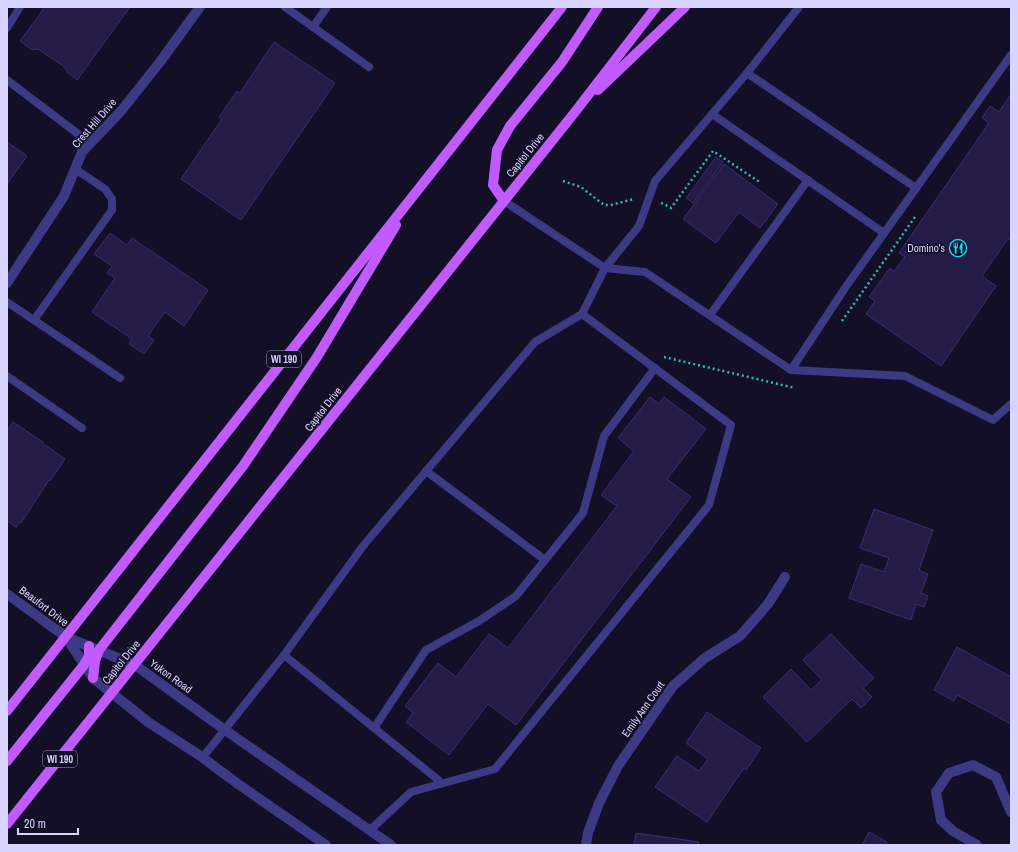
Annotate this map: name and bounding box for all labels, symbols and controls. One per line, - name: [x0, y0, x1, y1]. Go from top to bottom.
- street label: Crest Hill Drive: [69, 95, 119, 151]
- street label: Capitol Drive: [503, 130, 547, 180]
- restaurant icon: Domino's: [948, 238, 968, 258]
- place label: Domino's: [907, 241, 945, 255]
- road number: WI 190: [267, 351, 301, 367]
- street label: Capitol Drive: [301, 384, 345, 434]
- street label: Beaufort Drive: [17, 583, 71, 629]
- street label: Capitol Drive: [99, 637, 143, 687]
- street label: Yukon Road: [147, 656, 195, 696]
- street label: Emily Ann Court: [619, 678, 668, 740]
- road number: WI 190: [43, 751, 77, 767]
- scale bar: [18, 810, 78, 836]
- text: 20 m: [24, 816, 46, 832]

